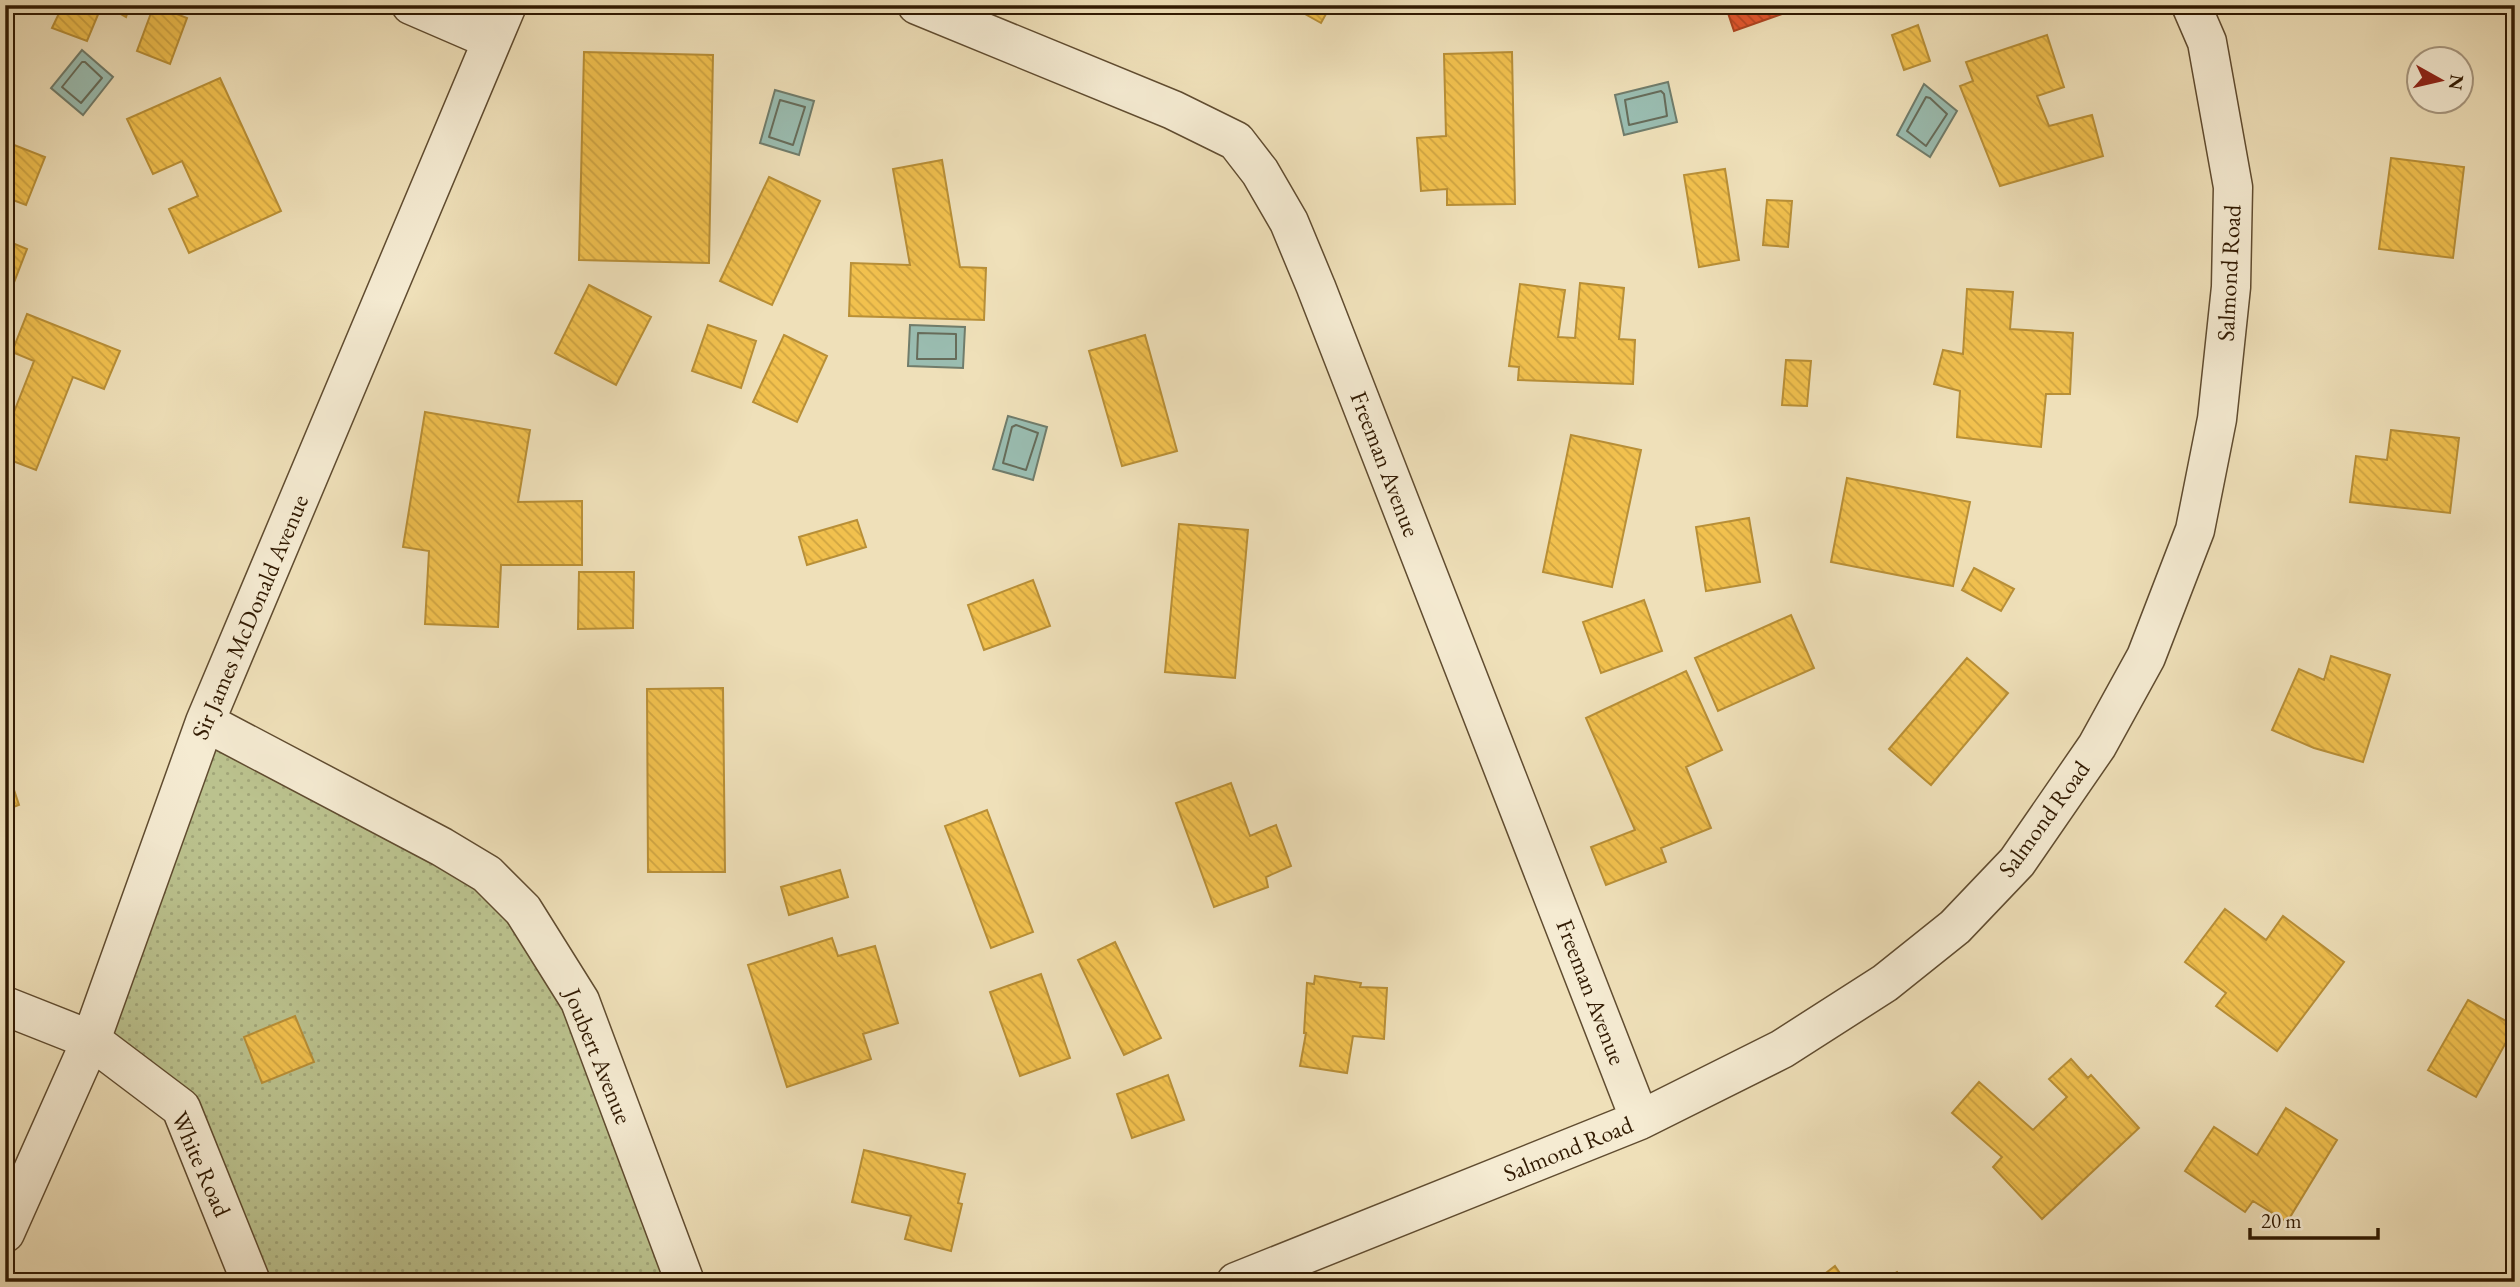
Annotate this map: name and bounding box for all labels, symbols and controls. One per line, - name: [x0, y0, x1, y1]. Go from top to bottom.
- north arrow: [2404, 46, 2474, 116]
- text: N: [2443, 73, 2470, 92]
- street label: Salmond Road: [2209, 203, 2248, 342]
- street label: Freeman Avenue: [1344, 387, 1427, 541]
- street label: Sir James McDonald Avenue: [184, 490, 315, 744]
- street label: Salmond Road: [1991, 754, 2097, 883]
- street label: Freeman Avenue: [1550, 915, 1633, 1069]
- street label: Joubert Avenue: [556, 982, 640, 1128]
- street label: White Road: [164, 1106, 239, 1222]
- street label: Salmond Road: [1499, 1108, 1638, 1189]
- scale bar: [2250, 1196, 2378, 1240]
- text: 20 m: [2261, 1207, 2302, 1234]

